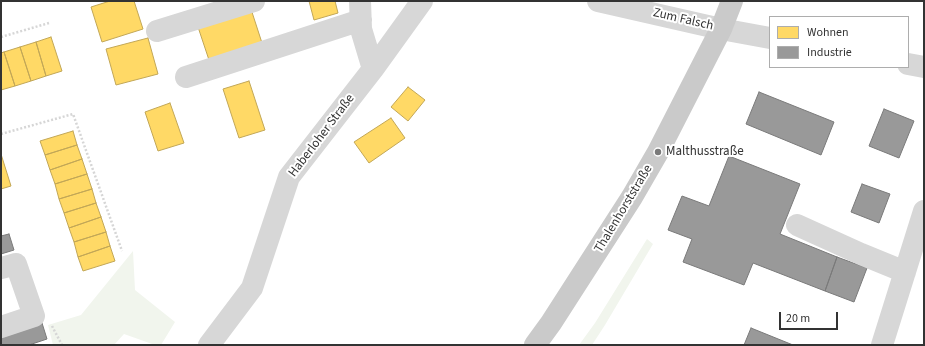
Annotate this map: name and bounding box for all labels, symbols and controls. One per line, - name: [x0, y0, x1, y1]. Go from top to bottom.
- street label: Zum Falsch: [651, 5, 715, 35]
- legend: [769, 16, 909, 68]
- text: Wohnen: [807, 24, 849, 41]
- text: Industrie: [807, 44, 852, 61]
- street label: Haberloher Straße: [286, 91, 358, 181]
- place label: Malthusstraße: [666, 144, 744, 160]
- marker: Malthusstraße: [653, 147, 663, 157]
- street label: Thalenhorststraße: [592, 162, 656, 256]
- scale bar: [781, 304, 840, 330]
- text: 20 m: [786, 310, 810, 327]

